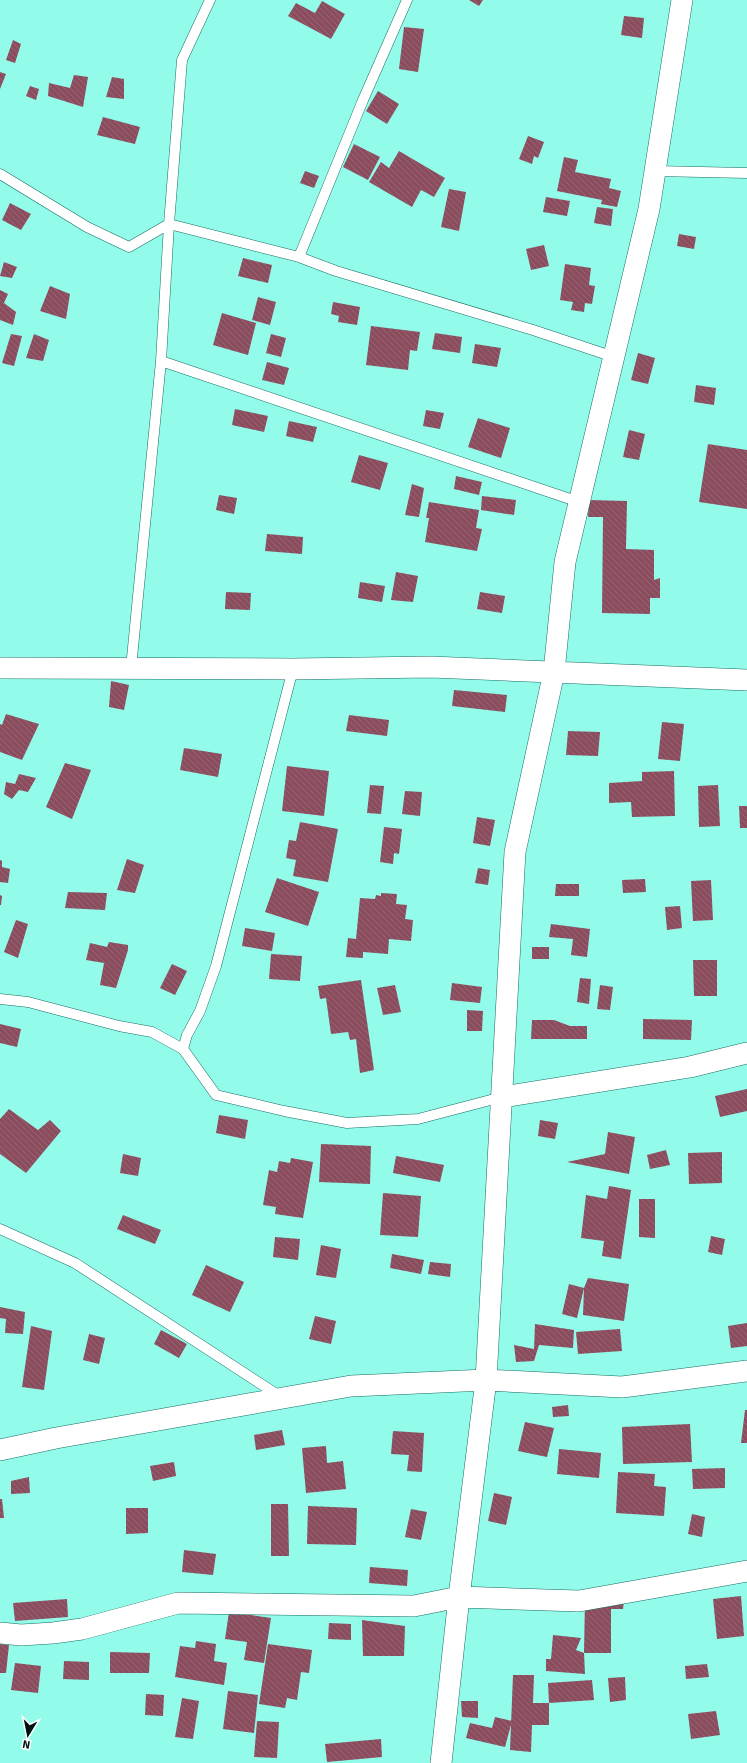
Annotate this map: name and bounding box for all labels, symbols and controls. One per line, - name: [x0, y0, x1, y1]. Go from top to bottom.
- north arrow: [8, 1715, 48, 1755]
- text: N: [21, 1737, 31, 1751]

